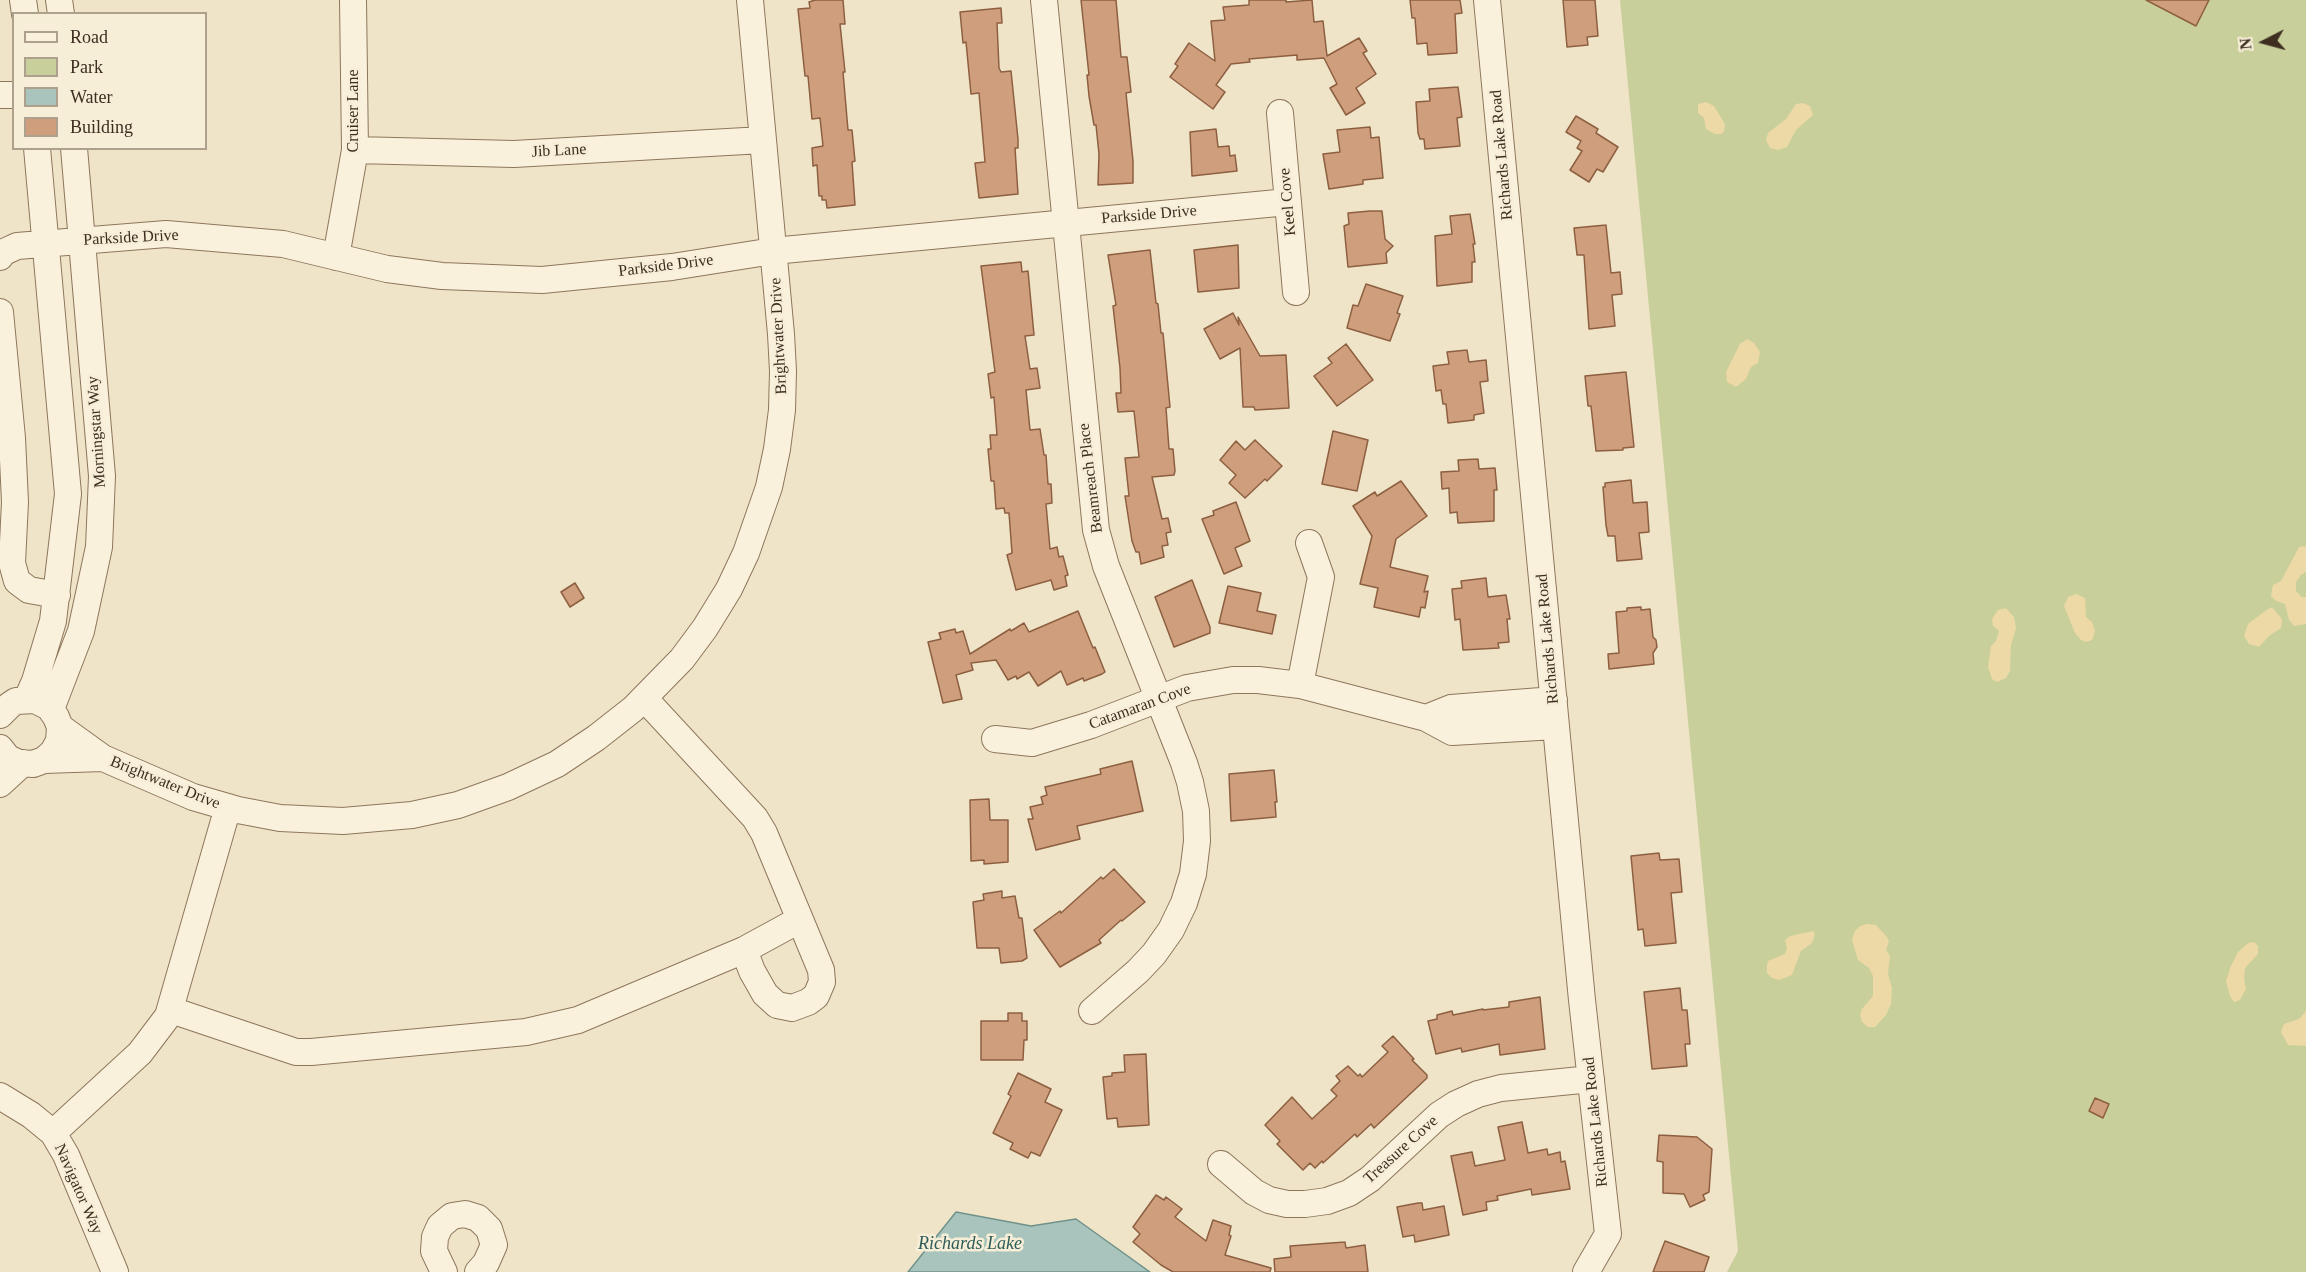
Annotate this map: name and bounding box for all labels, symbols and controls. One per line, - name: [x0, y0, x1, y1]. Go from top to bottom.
- legend: [12, 12, 207, 150]
- north arrow: [2234, 12, 2294, 72]
- text: Road: [70, 27, 108, 47]
- text: N: [2237, 37, 2255, 51]
- text: Park: [70, 57, 103, 77]
- street label: Cruiser Lane: [344, 69, 364, 153]
- text: Water: [70, 87, 113, 107]
- street label: Richards Lake Road: [1487, 89, 1517, 221]
- text: Building: [70, 117, 133, 137]
- street label: Jib Lane: [531, 140, 587, 162]
- street label: Keel Cove: [1275, 167, 1301, 237]
- street label: Parkside Drive: [1101, 201, 1197, 229]
- street label: Parkside Drive: [83, 226, 179, 250]
- street label: Parkside Drive: [617, 251, 715, 281]
- street label: Brightwater Drive: [766, 277, 792, 395]
- street label: Morningstar Way: [84, 375, 110, 489]
- street label: Beamreach Place: [1075, 422, 1107, 534]
- street label: Richards Lake Road: [1533, 573, 1563, 705]
- street label: Catamaran Cove: [1086, 680, 1194, 734]
- street label: Brightwater Drive: [107, 752, 223, 814]
- street label: Richards Lake Road: [1580, 1056, 1612, 1188]
- street label: Treasure Cove: [1360, 1112, 1442, 1188]
- street label: Navigator Way: [50, 1141, 106, 1237]
- water label: Richards Lake: [918, 1233, 1022, 1255]

